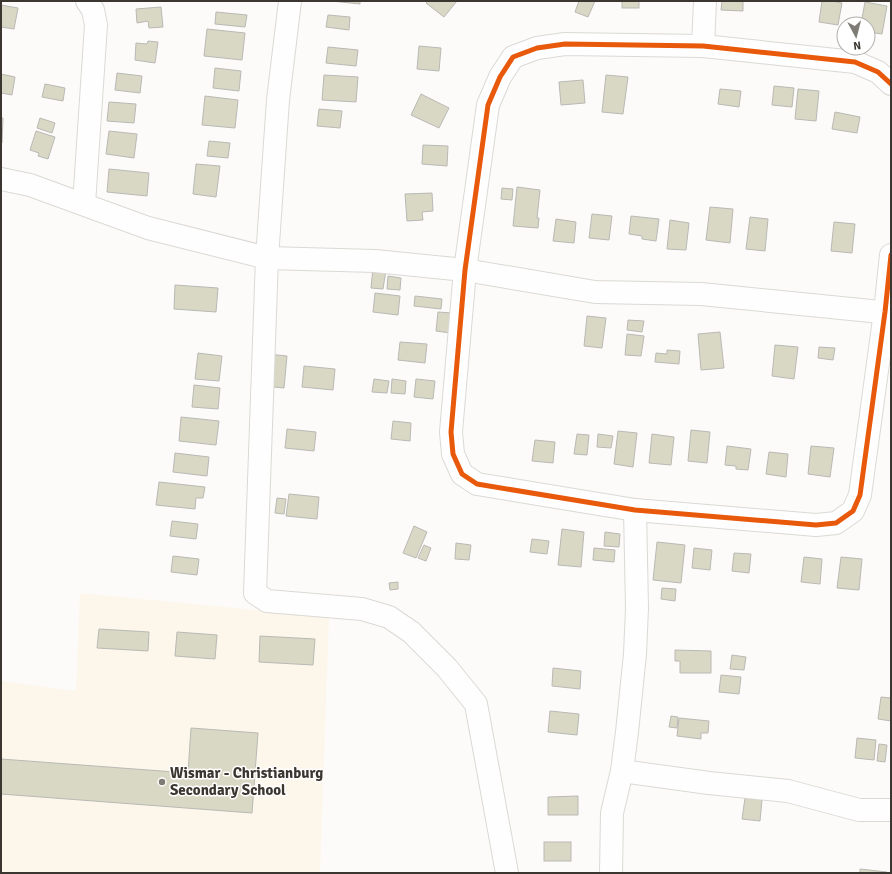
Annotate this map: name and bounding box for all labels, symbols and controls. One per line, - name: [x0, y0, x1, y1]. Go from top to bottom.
- north arrow: [836, 16, 876, 56]
- text: N: [853, 39, 862, 52]
- place label: Wismar - Christianburg Secondary School: [170, 764, 323, 799]
- marker: Wismar - Christianburg Secondary School: [157, 777, 167, 787]

